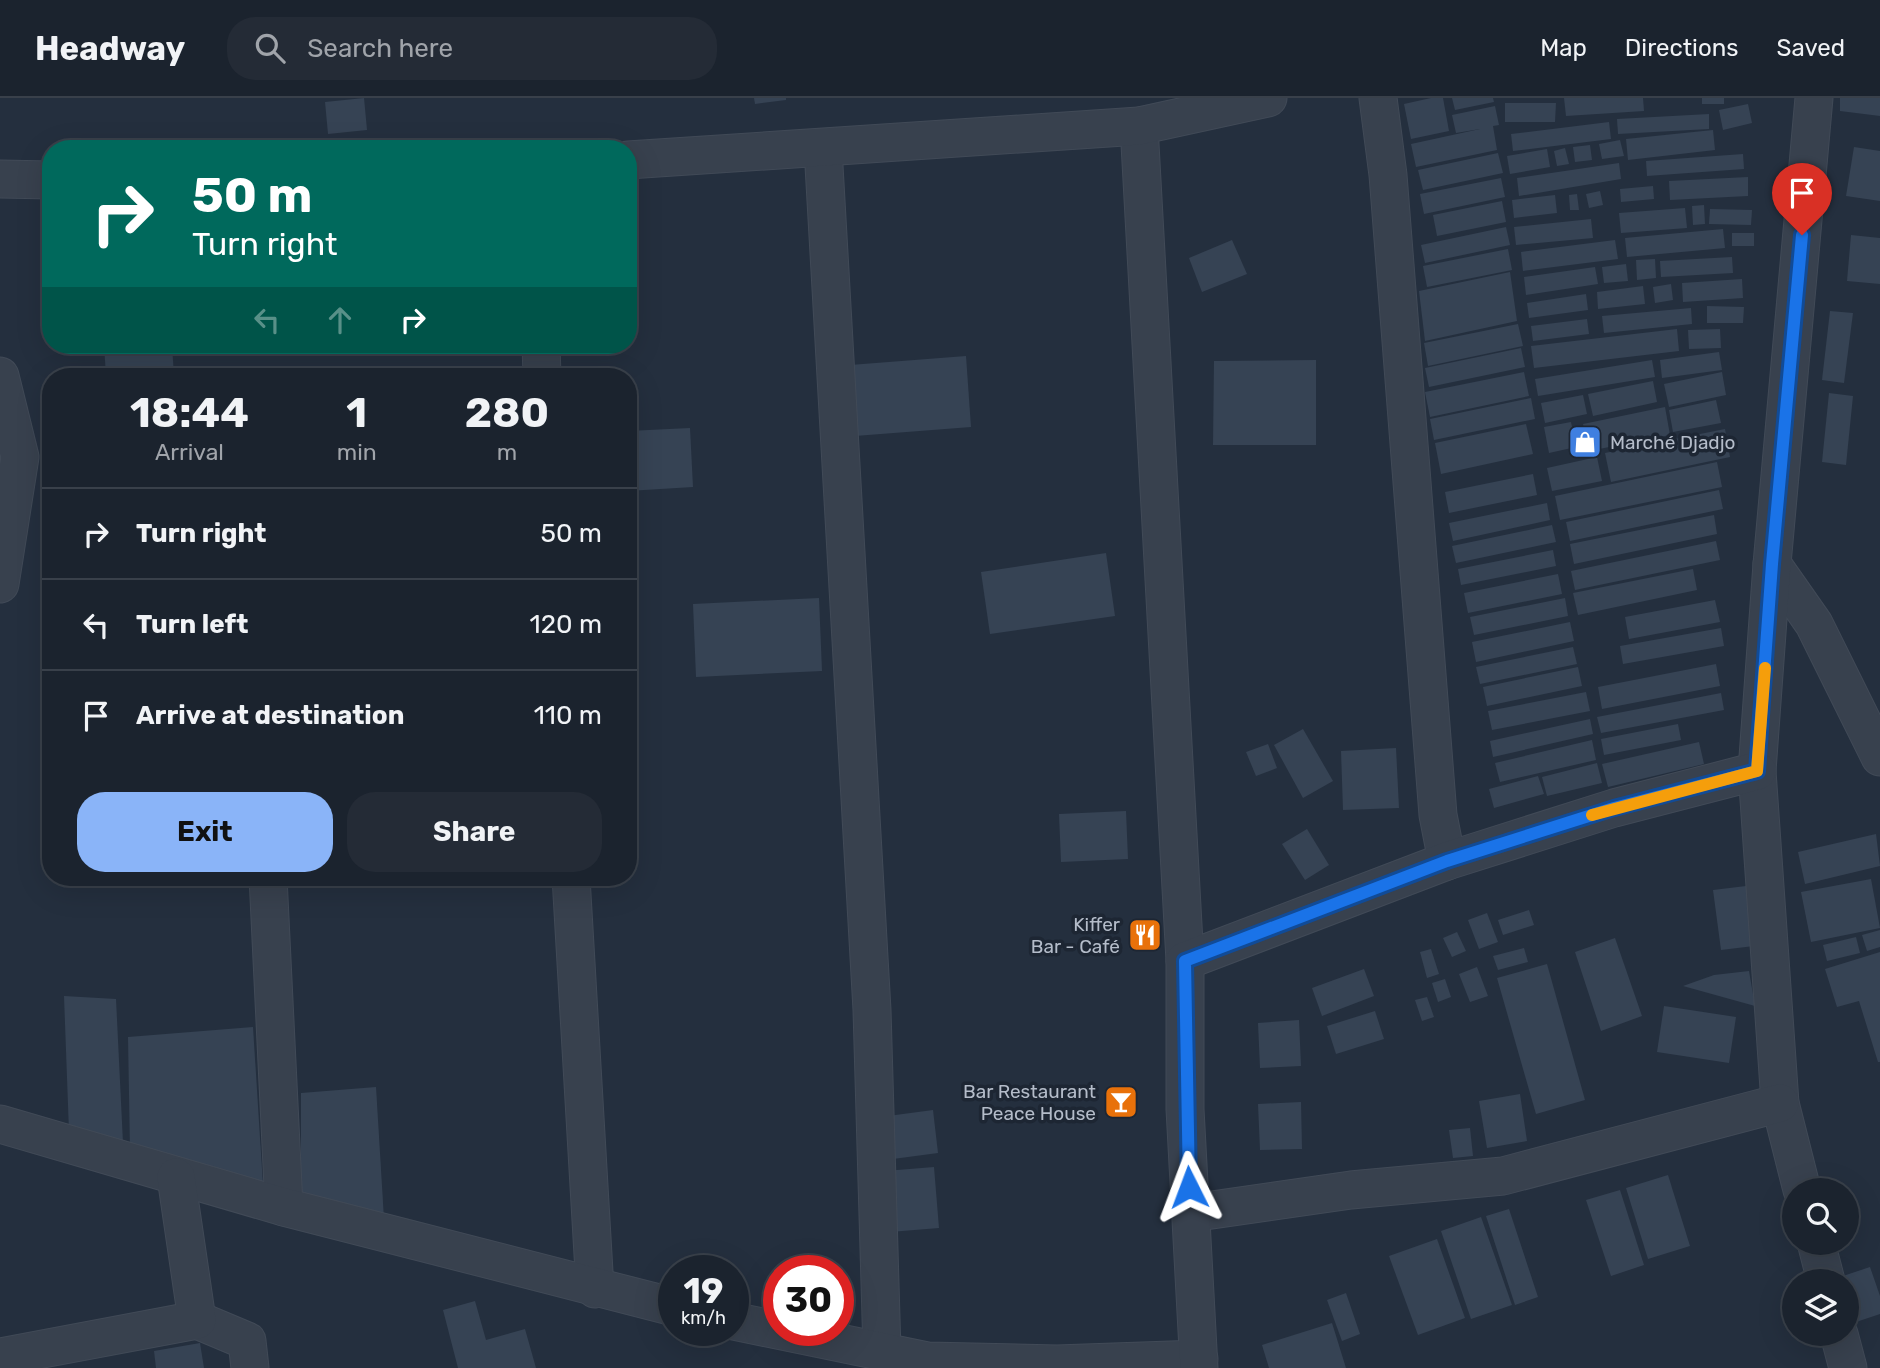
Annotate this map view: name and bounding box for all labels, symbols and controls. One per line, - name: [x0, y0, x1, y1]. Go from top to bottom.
- search box: [227, 17, 717, 80]
- text: Headway: [35, 29, 185, 68]
- icon: search: [251, 29, 289, 67]
- text: Search here: [307, 33, 453, 64]
- text: Map: [1540, 34, 1587, 62]
- text: Directions: [1625, 34, 1738, 62]
- text: Saved: [1776, 34, 1845, 62]
- pin: [1772, 163, 1832, 235]
- text: 50 m: [192, 166, 312, 224]
- icon: right: [77, 168, 168, 259]
- icon: arrive: [1783, 174, 1821, 212]
- text: Turn right: [192, 225, 337, 263]
- icon: left: [248, 301, 286, 339]
- icon: ahead: [321, 301, 359, 339]
- icon: right: [394, 301, 432, 339]
- text: 18:44: [130, 388, 249, 438]
- text: 1: [346, 388, 367, 438]
- text: 280: [465, 388, 549, 438]
- shop icon: Marché Djadjo: [1566, 423, 1604, 461]
- place label: Marché Djadjo: [1610, 431, 1735, 454]
- text: Arrival: [155, 438, 224, 466]
- text: min: [337, 438, 377, 466]
- text: m: [497, 438, 517, 466]
- icon: right: [77, 515, 115, 553]
- text: Turn right: [136, 518, 266, 549]
- text: 50 m: [541, 518, 602, 549]
- icon: left: [77, 606, 115, 644]
- text: Turn left: [136, 609, 248, 640]
- text: 120 m: [530, 609, 602, 640]
- icon: arrive: [77, 697, 115, 735]
- text: Arrive at destination: [136, 700, 404, 731]
- text: 110 m: [534, 700, 602, 731]
- button: Exit: [77, 792, 333, 872]
- button: Share: [347, 792, 602, 872]
- place label: Kiffer Bar - Café: [1031, 913, 1121, 958]
- restaurant icon: Kiffer Bar - Café: [1126, 916, 1164, 954]
- place label: Bar Restaurant Peace House: [963, 1080, 1097, 1125]
- bar icon: Bar Restaurant Peace House: [1102, 1083, 1140, 1121]
- position arrow: [1152, 1150, 1226, 1224]
- map controls: [1782, 1178, 1859, 1346]
- button: search: [1782, 1178, 1859, 1255]
- speed limit sign: 30: [763, 1255, 854, 1346]
- button: layers: [1782, 1269, 1859, 1346]
- text: 19: [684, 1270, 723, 1312]
- text: km/h: [681, 1307, 726, 1329]

